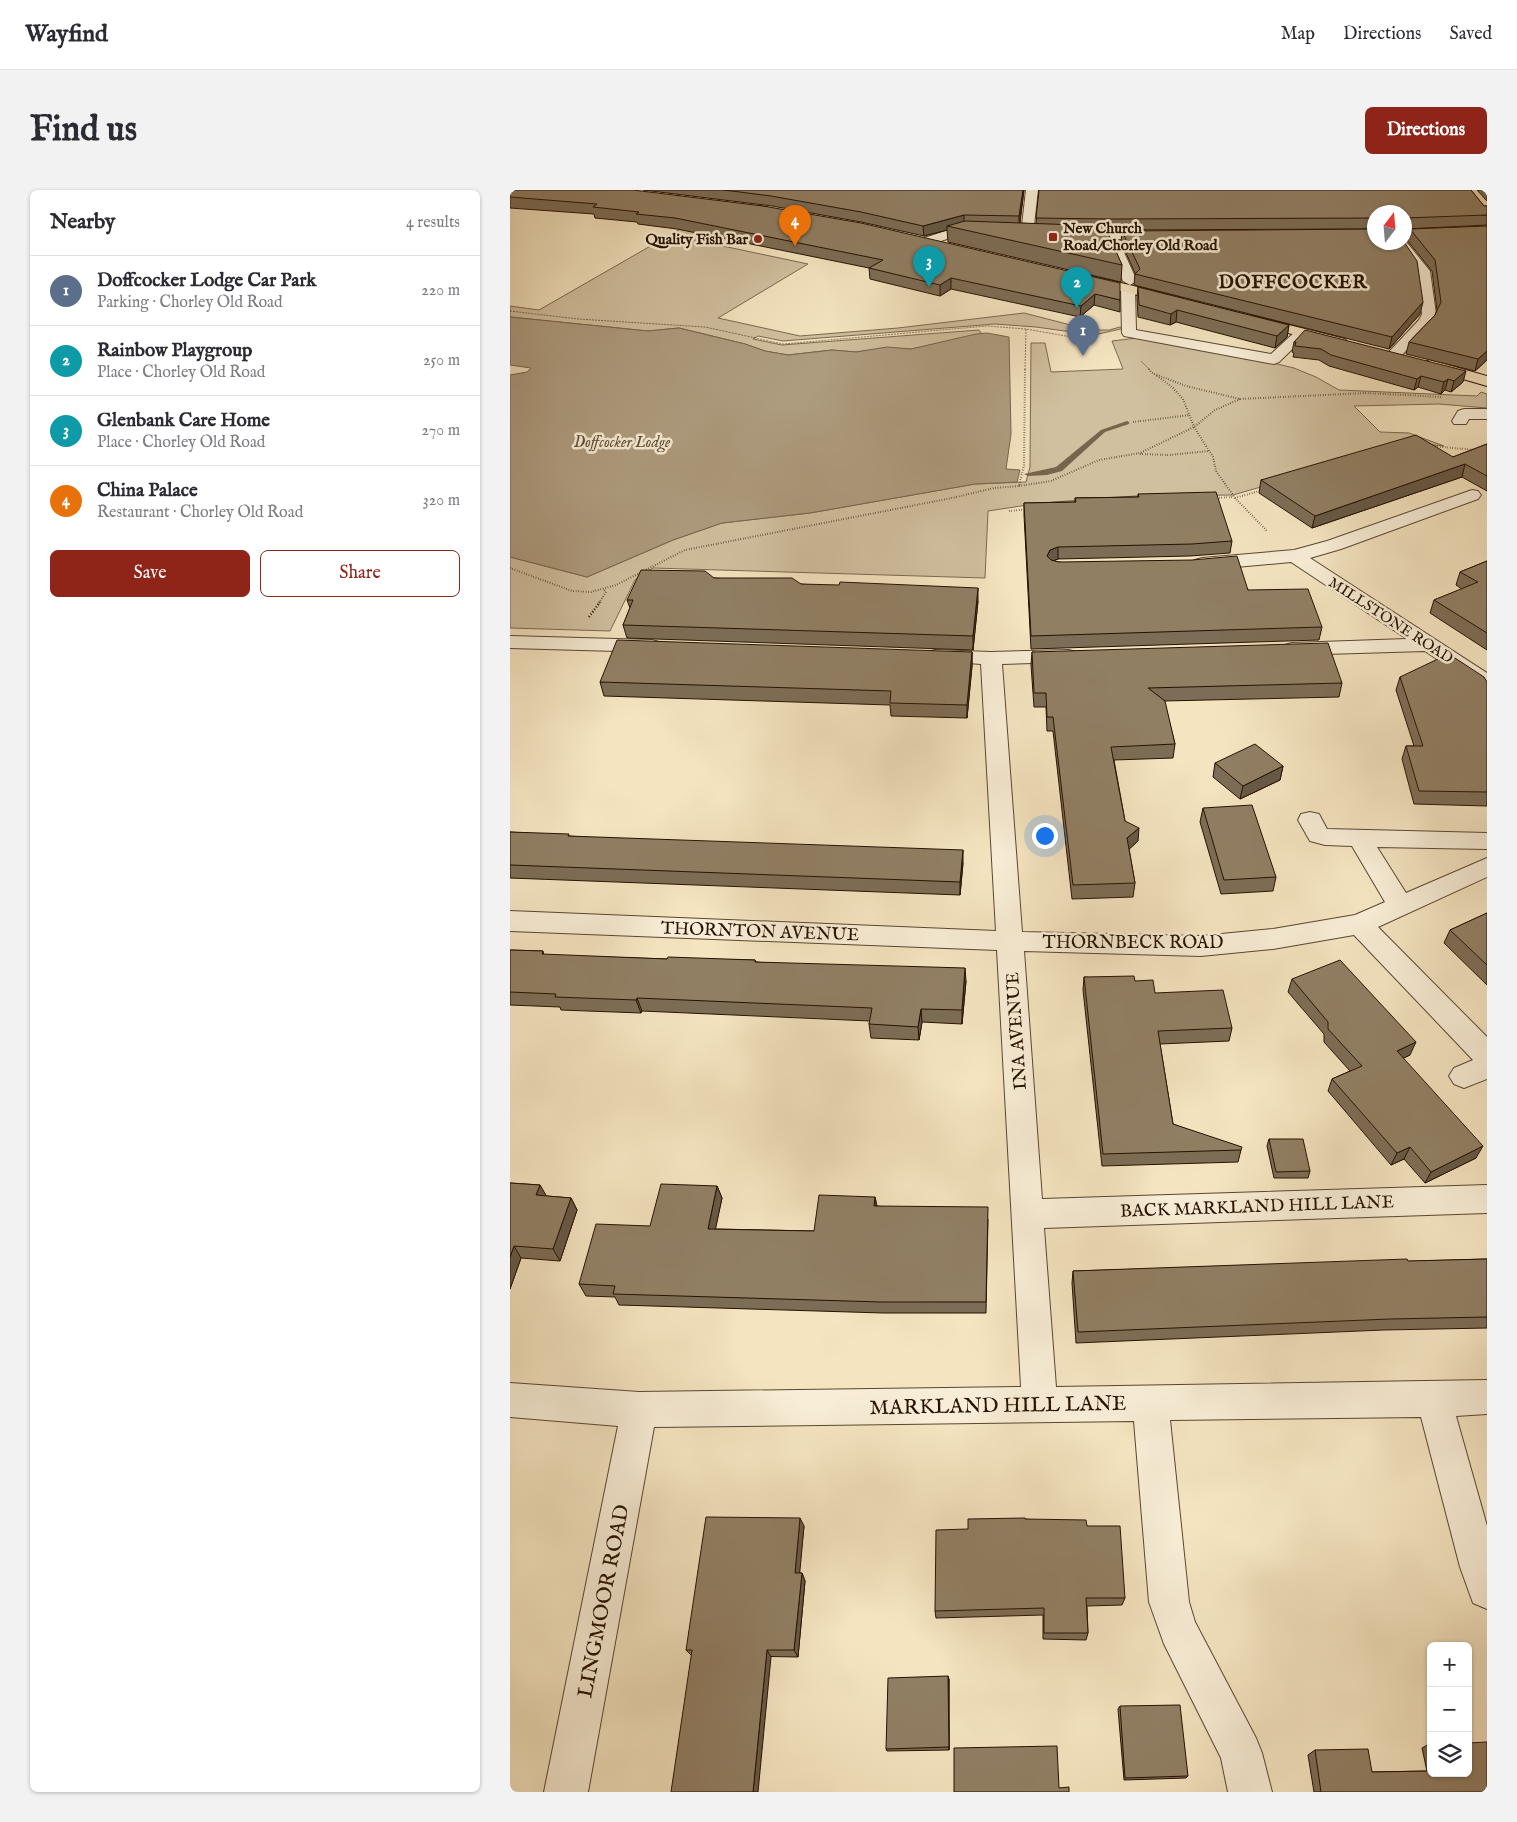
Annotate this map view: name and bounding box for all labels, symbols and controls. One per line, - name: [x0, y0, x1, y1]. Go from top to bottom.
- text: Wayfind: [25, 19, 108, 50]
- text: Map: [1281, 23, 1315, 46]
- text: Directions: [1343, 23, 1421, 46]
- text: Saved: [1449, 23, 1492, 46]
- button: Directions: [1365, 107, 1487, 154]
- text: Find us: [30, 108, 137, 153]
- pin: 4: [779, 205, 811, 246]
- north arrow: [1367, 205, 1412, 250]
- text: Nearby: [50, 209, 115, 236]
- text: 4 results: [406, 213, 460, 233]
- place label: New Church Road/Chorley Old Road: [1062, 219, 1218, 255]
- place label: Quality Fish Bar: [646, 230, 748, 249]
- marker: New Church Road/Chorley Old Road: [1047, 231, 1059, 243]
- marker: Quality Fish Bar: [752, 233, 764, 245]
- pin: 3: [913, 246, 945, 287]
- pin: 2: [1061, 267, 1093, 308]
- text: Doffcocker Lodge Car Park: [97, 269, 317, 293]
- district label: DOFFCOCKER: [1218, 271, 1368, 295]
- text: 1: [63, 281, 69, 301]
- text: 220 m: [421, 281, 460, 301]
- text: Parking · Chorley Old Road: [97, 293, 283, 313]
- pin: 1: [1067, 315, 1099, 356]
- text: Rainbow Playgroup: [97, 339, 252, 363]
- text: 2: [62, 351, 70, 371]
- text: 250 m: [423, 351, 460, 371]
- text: Place · Chorley Old Road: [97, 363, 265, 383]
- text: Glenbank Care Home: [97, 409, 270, 433]
- text: 3: [63, 421, 69, 441]
- text: 270 m: [421, 421, 460, 441]
- text: Place · Chorley Old Road: [97, 433, 265, 453]
- water label: Doffcocker Lodge: [574, 433, 671, 453]
- text: China Palace: [97, 479, 198, 503]
- text: 4: [62, 491, 70, 511]
- text: 320 m: [423, 491, 460, 511]
- text: Restaurant · Chorley Old Road: [97, 503, 303, 523]
- button: Save: [50, 550, 250, 597]
- button: Share: [260, 550, 460, 597]
- street label: MILLSTONE ROAD: [1325, 573, 1457, 668]
- your location: [1032, 823, 1058, 849]
- street label: THORNTON AVENUE: [660, 918, 860, 947]
- street label: THORNBECK ROAD: [1043, 932, 1223, 955]
- street label: INA AVENUE: [1002, 971, 1033, 1091]
- street label: BACK MARKLAND HILL LANE: [1120, 1191, 1394, 1224]
- street label: MARKLAND HILL LANE: [869, 1391, 1127, 1422]
- street label: LINGMOOR ROAD: [572, 1502, 636, 1700]
- map controls: [1427, 1642, 1472, 1777]
- button: +: [1427, 1642, 1472, 1687]
- button: −: [1427, 1687, 1472, 1732]
- button: layers: [1427, 1732, 1472, 1777]

